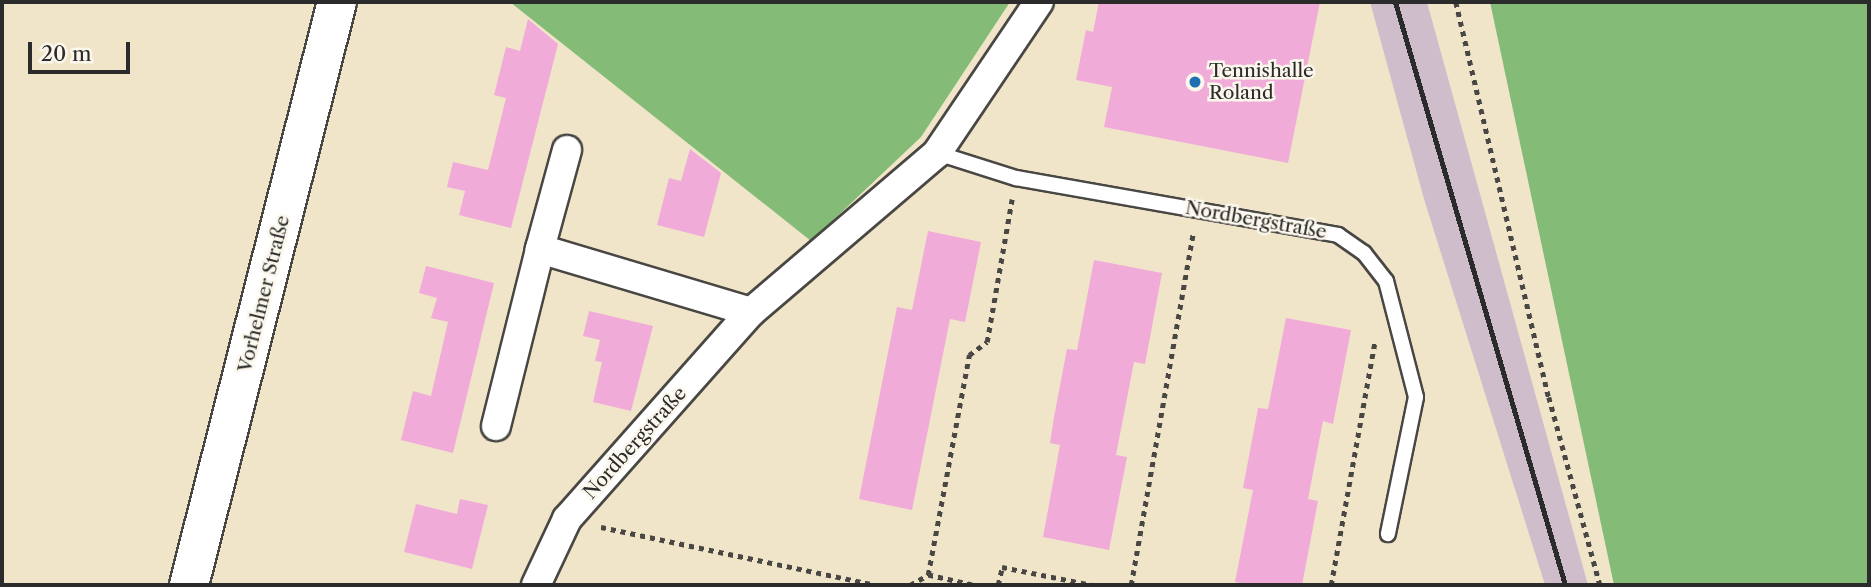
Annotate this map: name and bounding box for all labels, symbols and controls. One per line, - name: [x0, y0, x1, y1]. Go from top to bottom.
- scale bar: [32, 28, 133, 72]
- text: 20 m: [41, 41, 92, 66]
- place label: Tennishalle Roland: [1209, 60, 1314, 104]
- marker: Tennishalle Roland: [1187, 74, 1203, 90]
- street label: Nordbergstraße: [1184, 196, 1328, 244]
- street label: Vorhelmer Straße: [233, 213, 295, 375]
- street label: Nordbergstraße: [579, 382, 691, 504]

